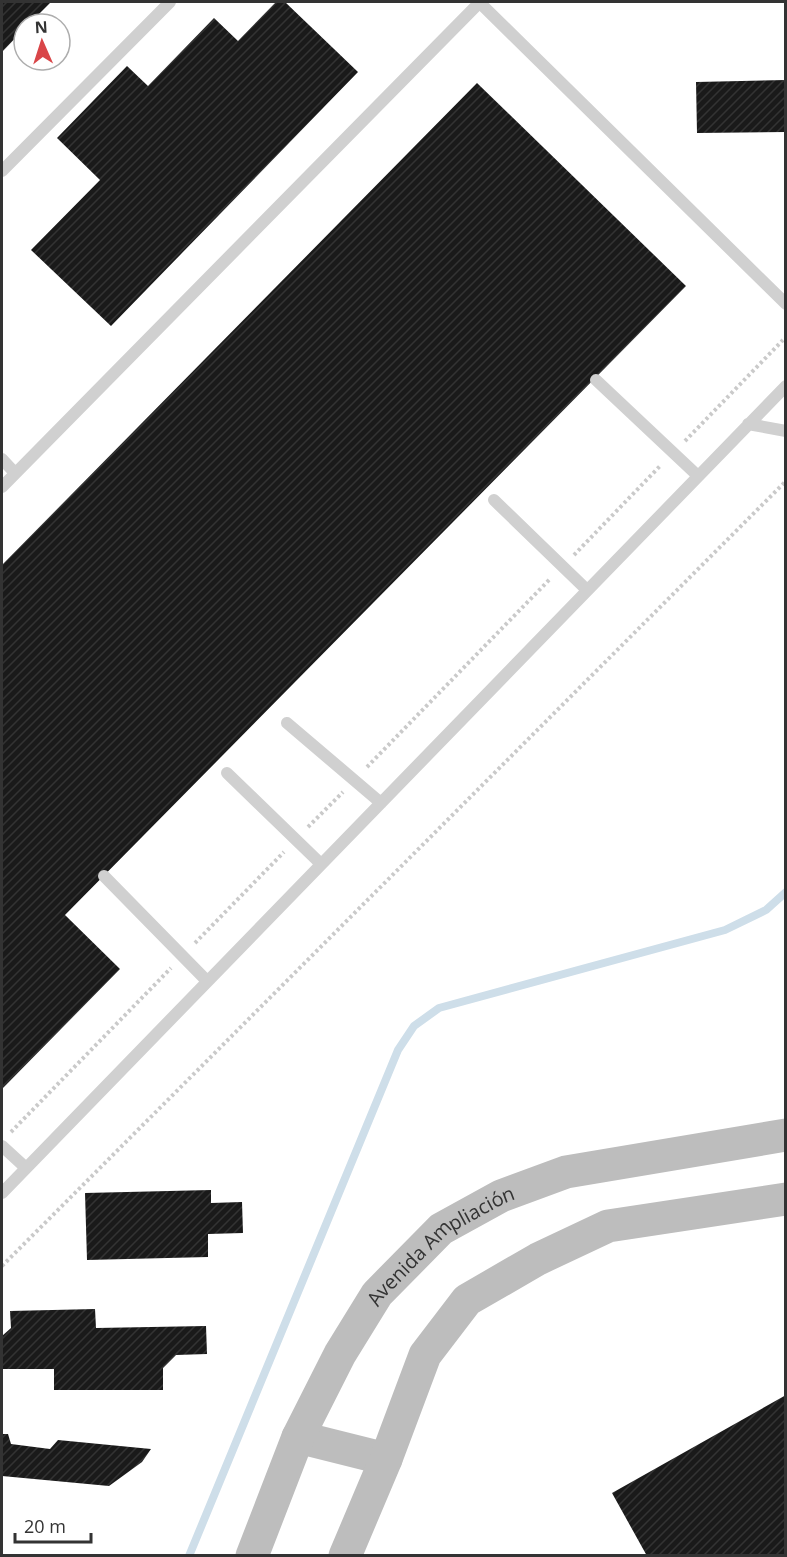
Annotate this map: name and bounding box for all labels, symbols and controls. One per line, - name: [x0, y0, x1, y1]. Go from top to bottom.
- north arrow: [12, 12, 72, 72]
- text: N: [34, 16, 48, 38]
- street label: Avenida Ampliación: [360, 1179, 518, 1310]
- scale bar: [15, 1506, 92, 1544]
- text: 20 m: [24, 1514, 66, 1538]

